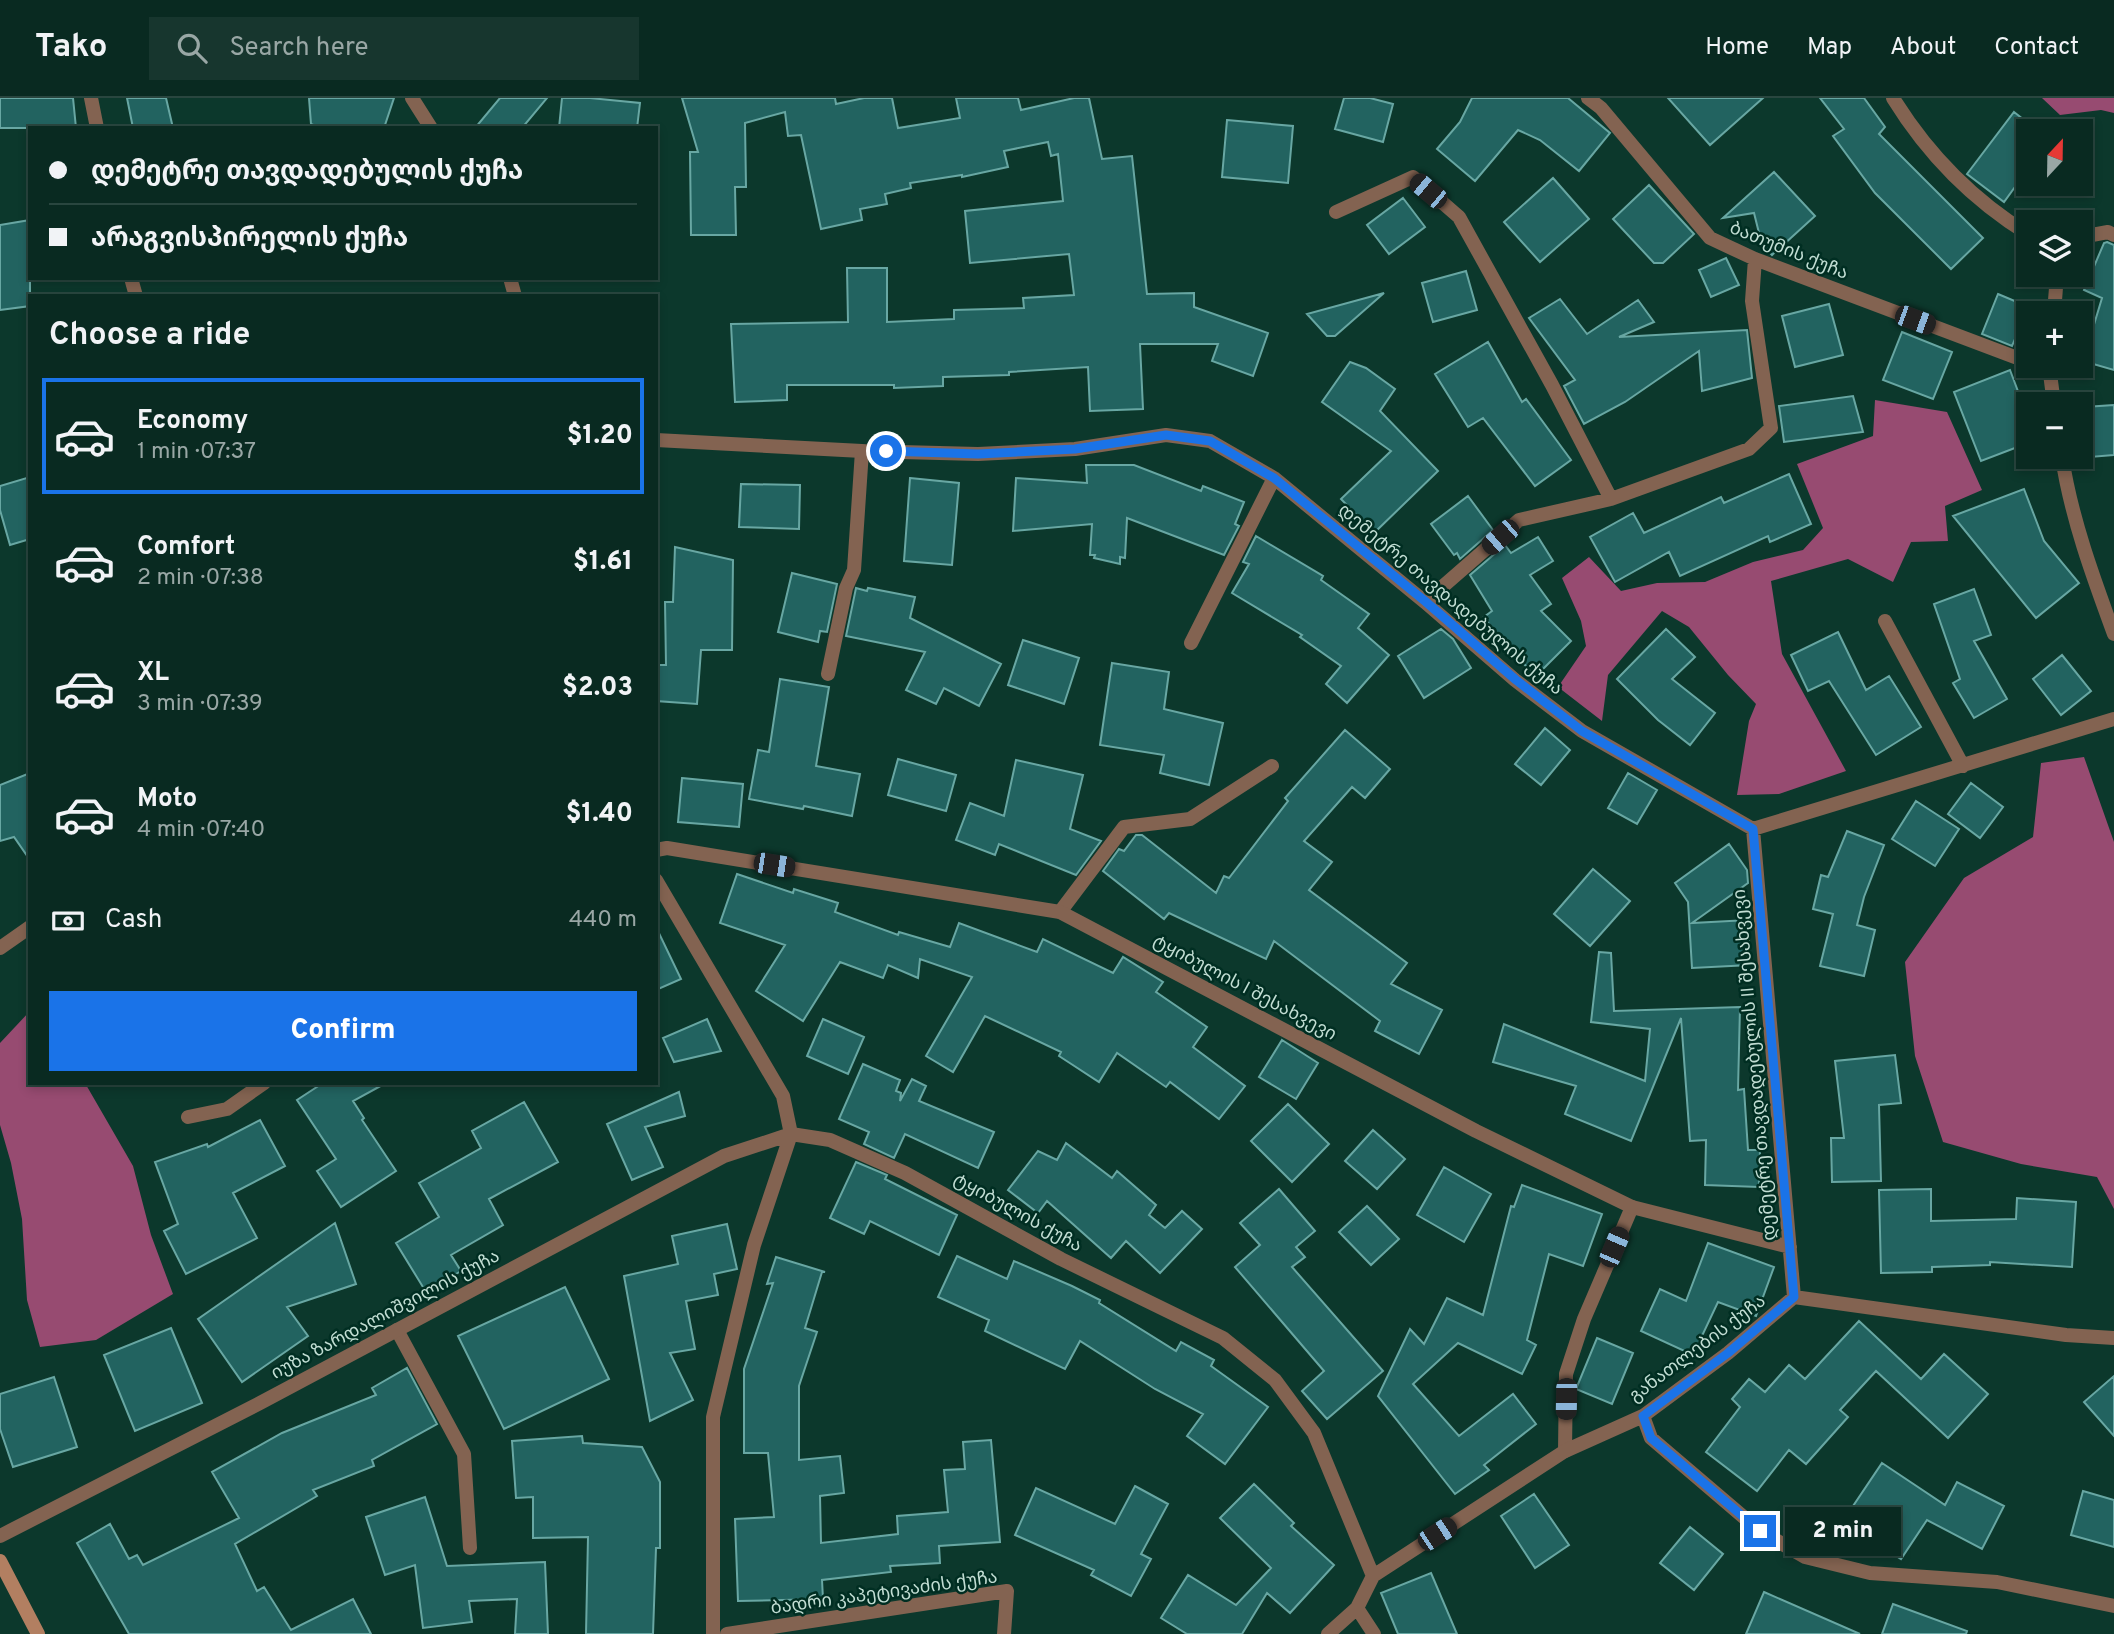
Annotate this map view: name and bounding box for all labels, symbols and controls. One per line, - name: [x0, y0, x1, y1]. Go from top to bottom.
- search box: [149, 17, 639, 80]
- text: Tako: [35, 27, 107, 69]
- icon: search: [173, 29, 211, 67]
- text: Search here: [229, 32, 368, 65]
- text: Home: [1705, 33, 1769, 63]
- text: Map: [1807, 33, 1852, 63]
- text: About: [1890, 33, 1956, 63]
- text: Contact: [1994, 33, 2079, 63]
- north arrow: [2016, 119, 2093, 196]
- map controls: [2016, 119, 2093, 469]
- text: დემეტრე თავდადებულის ქუჩა: [91, 156, 523, 189]
- car: [1406, 169, 1451, 213]
- button: layers: [2016, 210, 2093, 287]
- street label: ბათუმის ქუჩა: [1726, 217, 1851, 286]
- text: არაგვისპირელის ქუჩა: [91, 223, 408, 256]
- button: +: [2016, 301, 2093, 378]
- car: [1892, 303, 1939, 337]
- text: Choose a ride: [49, 316, 250, 356]
- button: −: [2016, 392, 2093, 469]
- icon: car: [53, 405, 116, 468]
- text: Economy: [137, 405, 248, 438]
- text: $1.20: [567, 420, 633, 453]
- route start: [870, 435, 902, 467]
- text: 1 min · 07:37: [137, 438, 256, 467]
- street label: დემეტრე თავდადებულის ქუჩა: [1333, 499, 1567, 701]
- car: [1478, 515, 1523, 559]
- icon: car: [53, 531, 116, 594]
- text: Comfort: [137, 531, 235, 564]
- text: $1.61: [573, 546, 633, 579]
- text: 2 min · 07:38: [137, 564, 264, 593]
- icon: car: [53, 657, 116, 720]
- text: XL: [137, 657, 169, 690]
- text: $2.03: [562, 672, 633, 705]
- text: 3 min · 07:39: [137, 690, 263, 719]
- icon: car: [53, 783, 116, 846]
- text: Moto: [137, 783, 197, 816]
- text: $1.40: [566, 798, 633, 831]
- text: 4 min · 07:40: [137, 816, 265, 845]
- car: [752, 851, 797, 879]
- street label: დემეტრე თავდადებულის II შესახვევი: [1729, 888, 1782, 1242]
- icon: cash: [49, 902, 87, 940]
- text: Cash: [105, 904, 162, 937]
- text: 440 m: [569, 906, 637, 935]
- street label: ტყიბულის I შესახვევი: [1148, 930, 1340, 1047]
- button: Confirm: [49, 991, 637, 1071]
- street label: ტყიბულის ქუჩა: [949, 1168, 1086, 1258]
- car: [1597, 1224, 1632, 1270]
- street label: იუზა ზარდალიშვილის ქუჩა: [268, 1245, 504, 1385]
- street label: განათლების ქუჩა: [1625, 1290, 1771, 1408]
- car: [1556, 1378, 1577, 1420]
- callout: 2 min: [1784, 1506, 1900, 1556]
- car: [1414, 1514, 1461, 1554]
- route end: [1744, 1515, 1776, 1547]
- text: 2 min: [1813, 1517, 1873, 1546]
- street label: ბადრი კაპეტივაძის ქუჩა: [769, 1566, 999, 1621]

